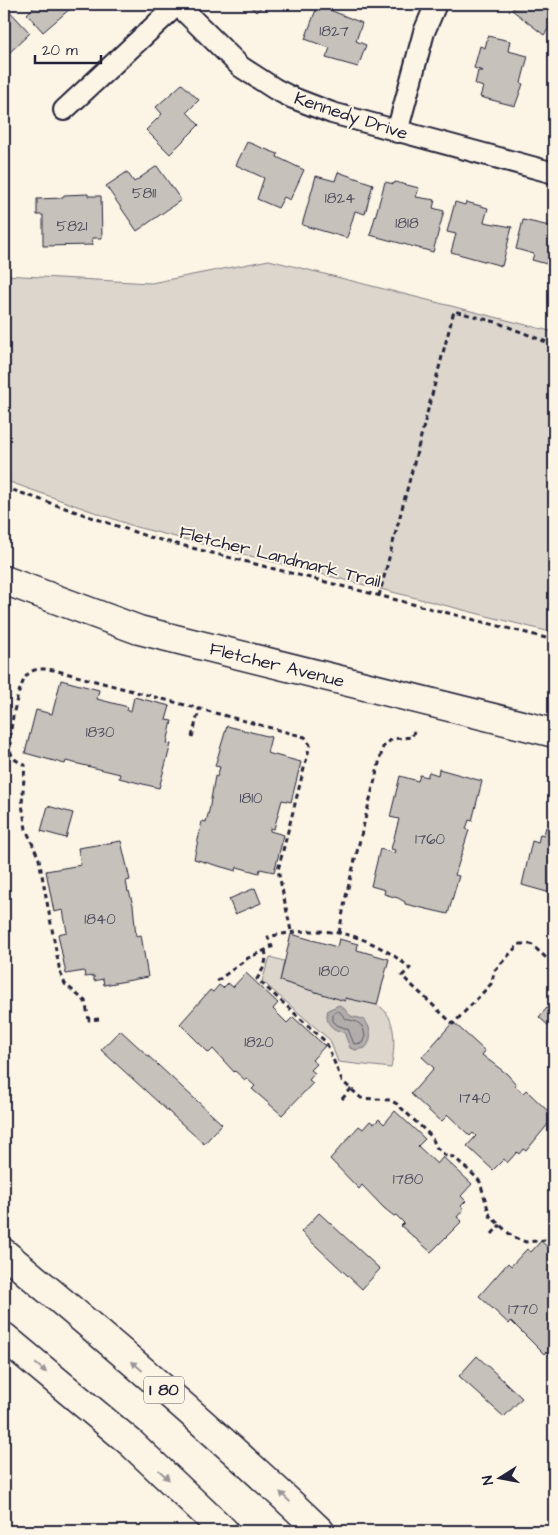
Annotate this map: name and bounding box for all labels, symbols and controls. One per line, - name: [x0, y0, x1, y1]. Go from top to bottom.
- house number: 1827: [319, 21, 349, 42]
- scale bar: [35, 32, 101, 64]
- text: 20 m: [42, 40, 78, 61]
- street label: Kennedy Drive: [291, 86, 411, 147]
- house number: 5811: [132, 183, 156, 204]
- house number: 1824: [325, 188, 355, 209]
- house number: 1818: [395, 213, 419, 234]
- house number: 5821: [57, 216, 88, 237]
- street label: Fletcher Landmark Trail: [177, 520, 383, 594]
- street label: Fletcher Avenue: [207, 636, 347, 694]
- house number: 1830: [86, 722, 115, 743]
- house number: 1810: [239, 788, 263, 809]
- house number: 1760: [415, 829, 446, 850]
- house number: 1840: [84, 909, 116, 930]
- house number: 1800: [319, 961, 350, 982]
- house number: 1820: [244, 1032, 274, 1053]
- house number: 1740: [460, 1088, 491, 1109]
- house number: 1780: [393, 1169, 424, 1190]
- house number: 1770: [508, 1299, 538, 1320]
- one-way arrow: [131, 1361, 144, 1372]
- one-way arrow: [34, 1363, 47, 1374]
- road number: I 80: [144, 1376, 184, 1404]
- north arrow: [476, 1452, 526, 1502]
- one-way arrow: [158, 1469, 170, 1481]
- text: N: [478, 1474, 499, 1487]
- one-way arrow: [279, 1492, 291, 1504]

